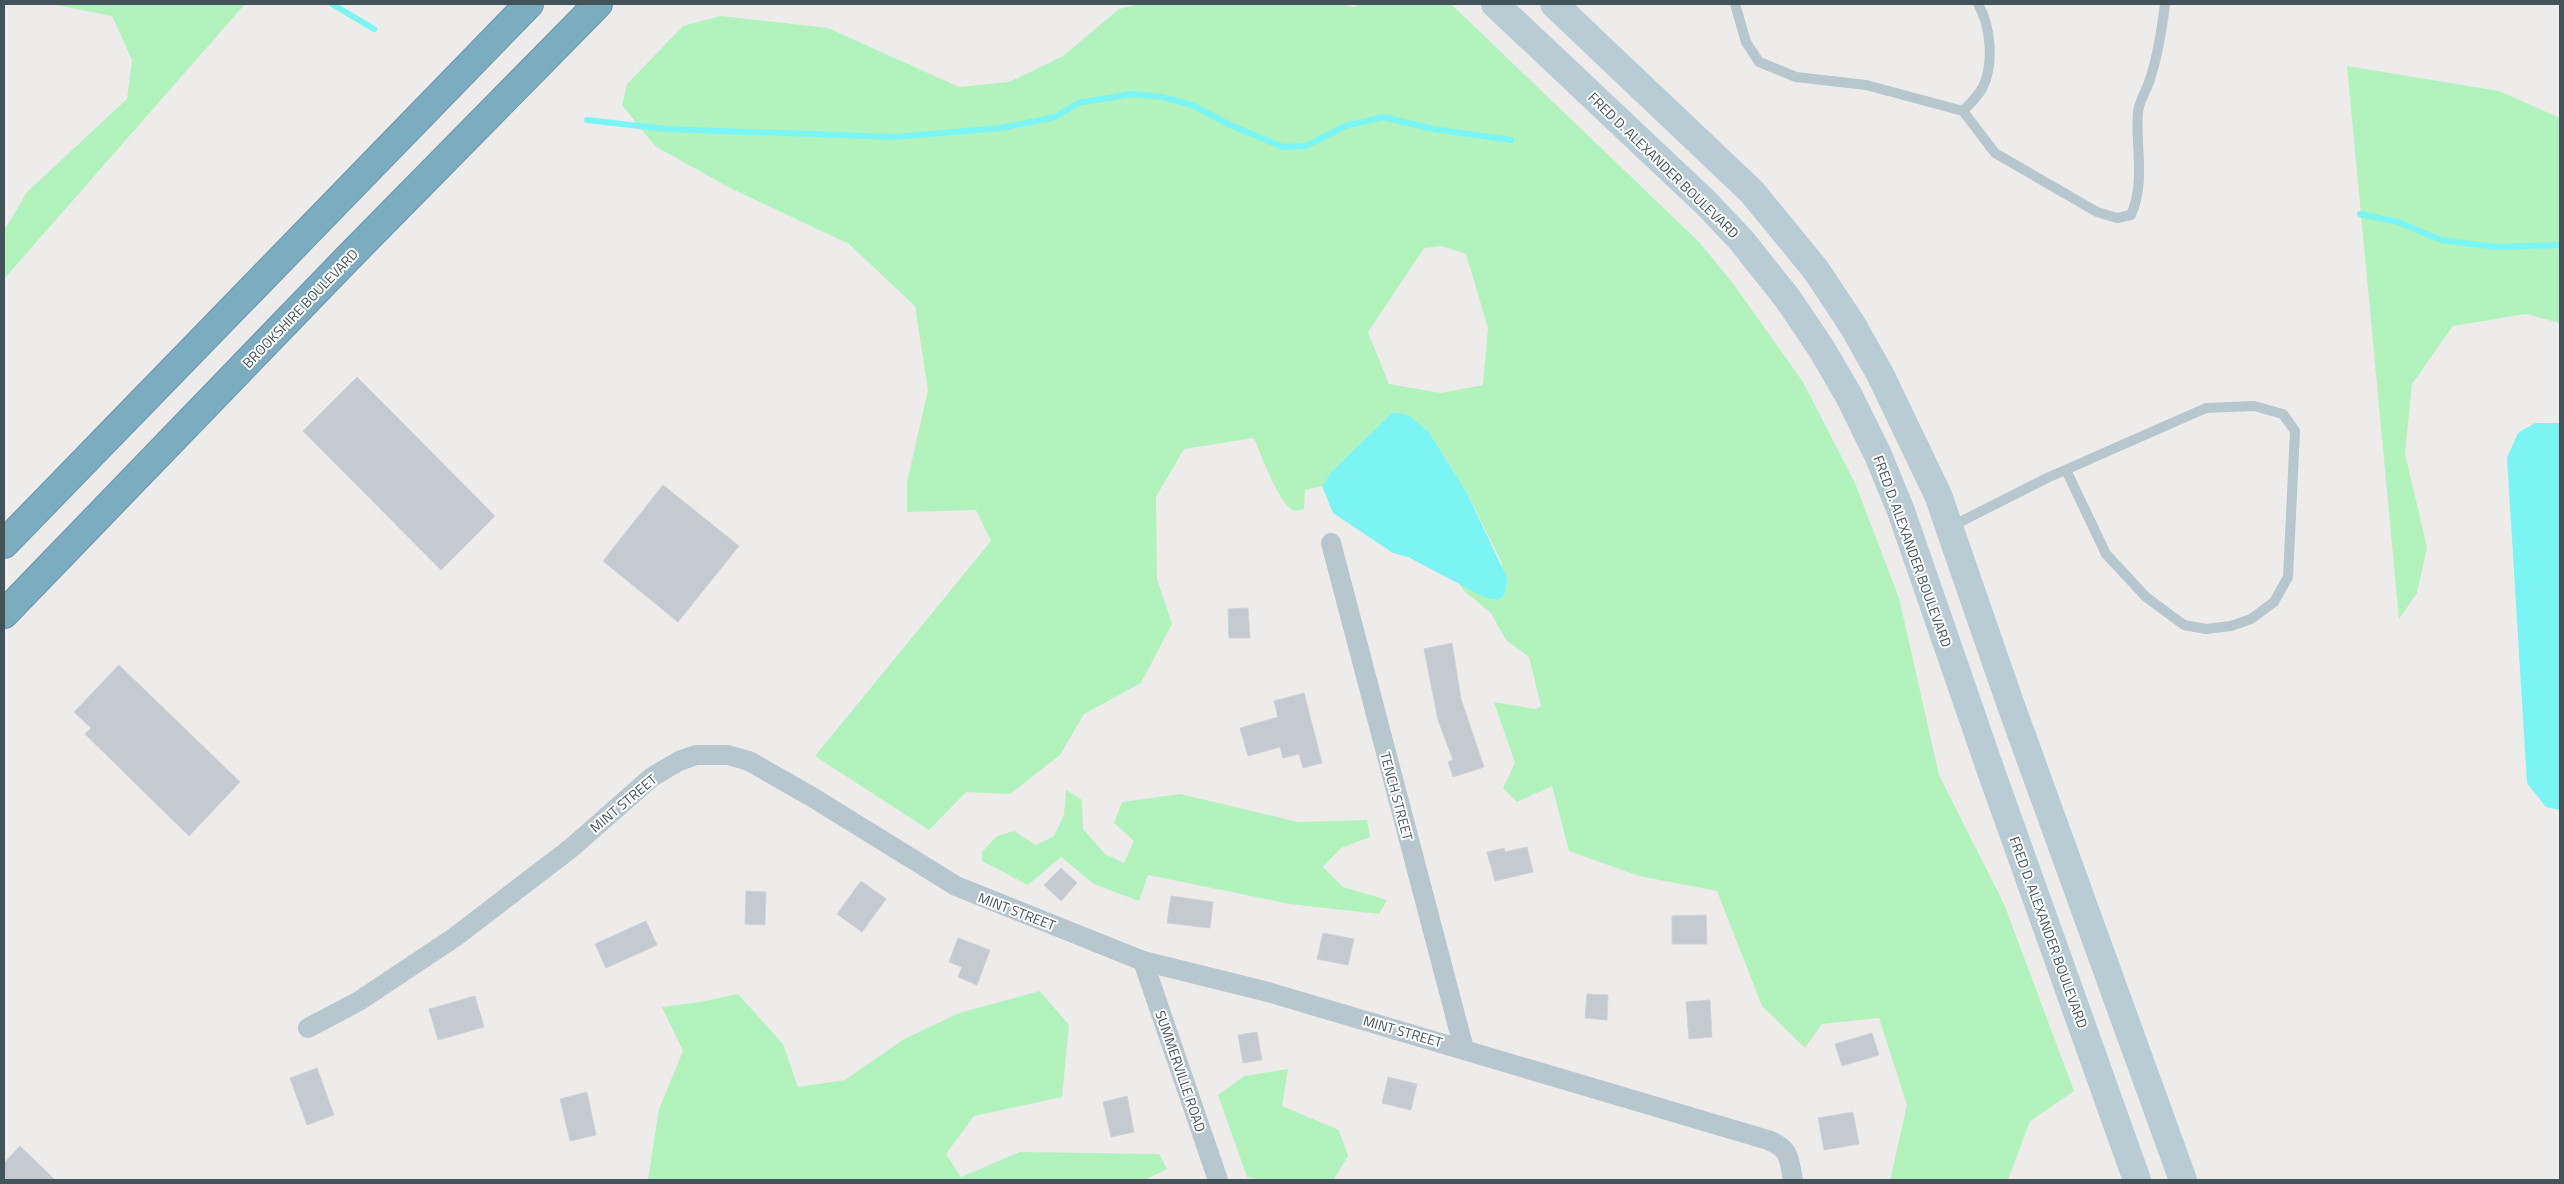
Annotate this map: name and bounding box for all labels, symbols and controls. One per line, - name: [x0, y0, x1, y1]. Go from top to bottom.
- street label: FRED D. ALEXANDER BOULEVARD: [1584, 87, 1744, 243]
- street label: BROOKSHIRE BOULEVARD: [237, 244, 363, 372]
- street label: FRED D. ALEXANDER BOULEVARD: [1868, 452, 1958, 650]
- street label: TENCH STREET: [1375, 749, 1419, 843]
- street label: MINT STREET: [585, 768, 661, 837]
- street label: FRED D. ALEXANDER BOULEVARD: [2004, 833, 2094, 1031]
- street label: MINT STREET: [975, 887, 1059, 936]
- street label: SUMMERVILLE ROAD: [1150, 1007, 1212, 1135]
- street label: MINT STREET: [1361, 1010, 1446, 1053]

